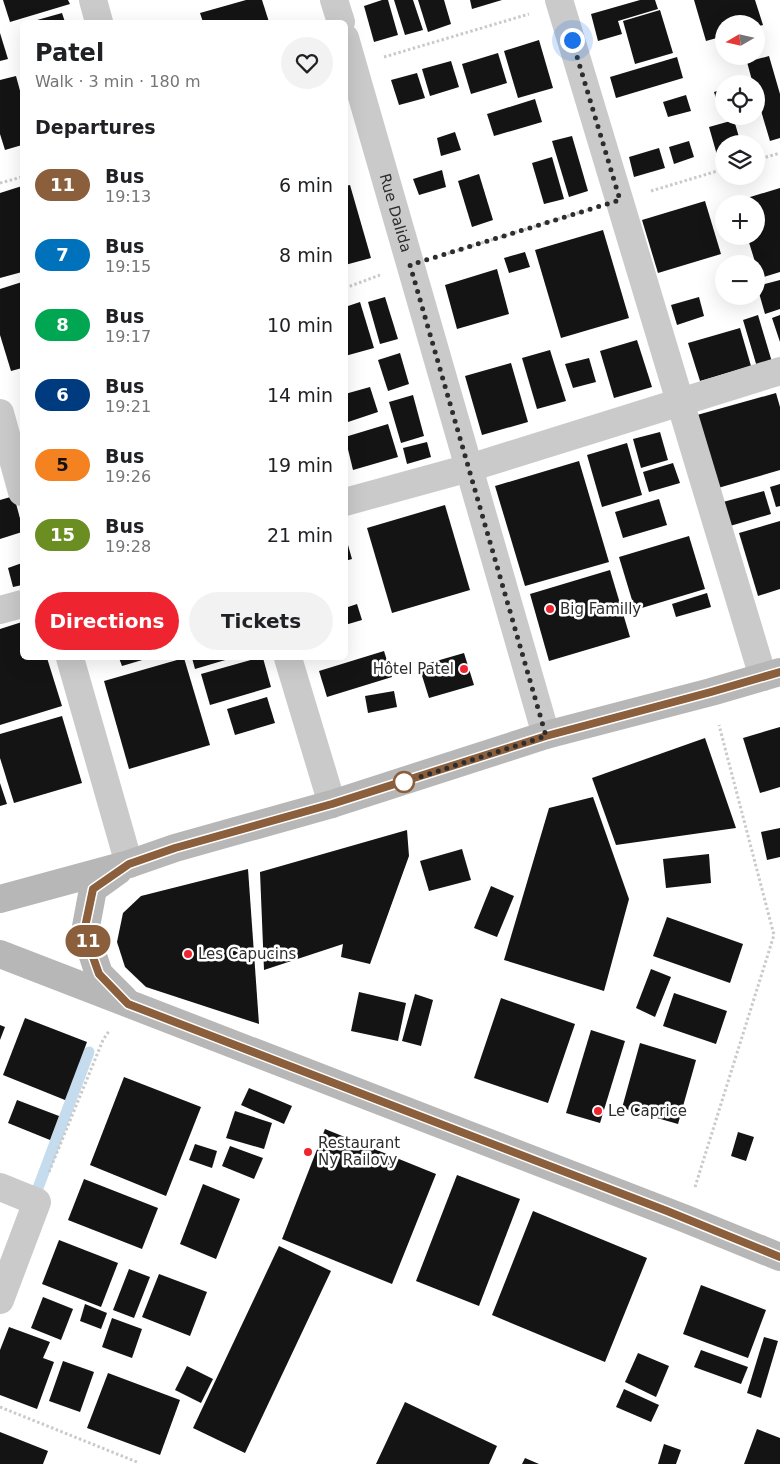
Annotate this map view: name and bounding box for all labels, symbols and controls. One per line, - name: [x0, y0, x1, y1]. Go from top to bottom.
- north arrow: [715, 15, 765, 65]
- map controls: [715, 15, 765, 305]
- your location: [560, 28, 585, 53]
- button: heart: [281, 37, 333, 89]
- text: Patel: [35, 39, 104, 67]
- text: Walk · 3 min · 180 m: [35, 72, 200, 91]
- button: locate: [715, 75, 765, 125]
- text: Departures: [35, 116, 156, 138]
- button: layers: [715, 135, 765, 185]
- text: Bus: [105, 165, 144, 187]
- street label: Rue Dalida: [376, 171, 415, 254]
- text: 11: [50, 174, 75, 195]
- text: 6 min: [279, 174, 333, 196]
- text: 19:13: [105, 187, 151, 206]
- button: +: [715, 195, 765, 245]
- text: Bus: [105, 235, 144, 257]
- text: 7: [56, 244, 69, 265]
- text: 8 min: [279, 244, 333, 266]
- button: −: [715, 255, 765, 305]
- text: 19:15: [105, 257, 151, 276]
- text: Bus: [105, 305, 144, 327]
- text: 8: [56, 314, 69, 335]
- text: 10 min: [267, 314, 333, 336]
- text: 19:17: [105, 327, 151, 346]
- text: Bus: [105, 375, 144, 397]
- text: 6: [56, 384, 69, 405]
- text: 14 min: [267, 384, 333, 406]
- text: 19:21: [105, 397, 151, 416]
- text: Bus: [105, 445, 144, 467]
- text: 5: [56, 454, 69, 475]
- text: 19 min: [267, 454, 333, 476]
- text: 19:26: [105, 467, 151, 486]
- text: Bus: [105, 515, 144, 537]
- text: 15: [50, 524, 75, 545]
- text: 21 min: [267, 524, 333, 546]
- text: 19:28: [105, 537, 151, 556]
- button: Directions: [35, 592, 179, 650]
- button: Tickets: [189, 592, 333, 650]
- place label: Big Familly: [560, 600, 641, 618]
- marker: Big Familly: [544, 603, 556, 615]
- place label: Hôtel Patel: [373, 660, 454, 678]
- marker: Hôtel Patel: [458, 663, 470, 675]
- unlabelled marker: [393, 771, 415, 793]
- line badge: 11: [66, 925, 110, 957]
- text: 11: [75, 930, 101, 951]
- place label: Les Capucins: [198, 945, 297, 963]
- marker: Les Capucins: [182, 948, 194, 960]
- place label: Le Caprice: [608, 1102, 687, 1120]
- marker: Le Caprice: [592, 1105, 604, 1117]
- place label: Restaurant Ny Railovy: [318, 1134, 400, 1169]
- marker: Restaurant Ny Railovy: [302, 1146, 314, 1158]

